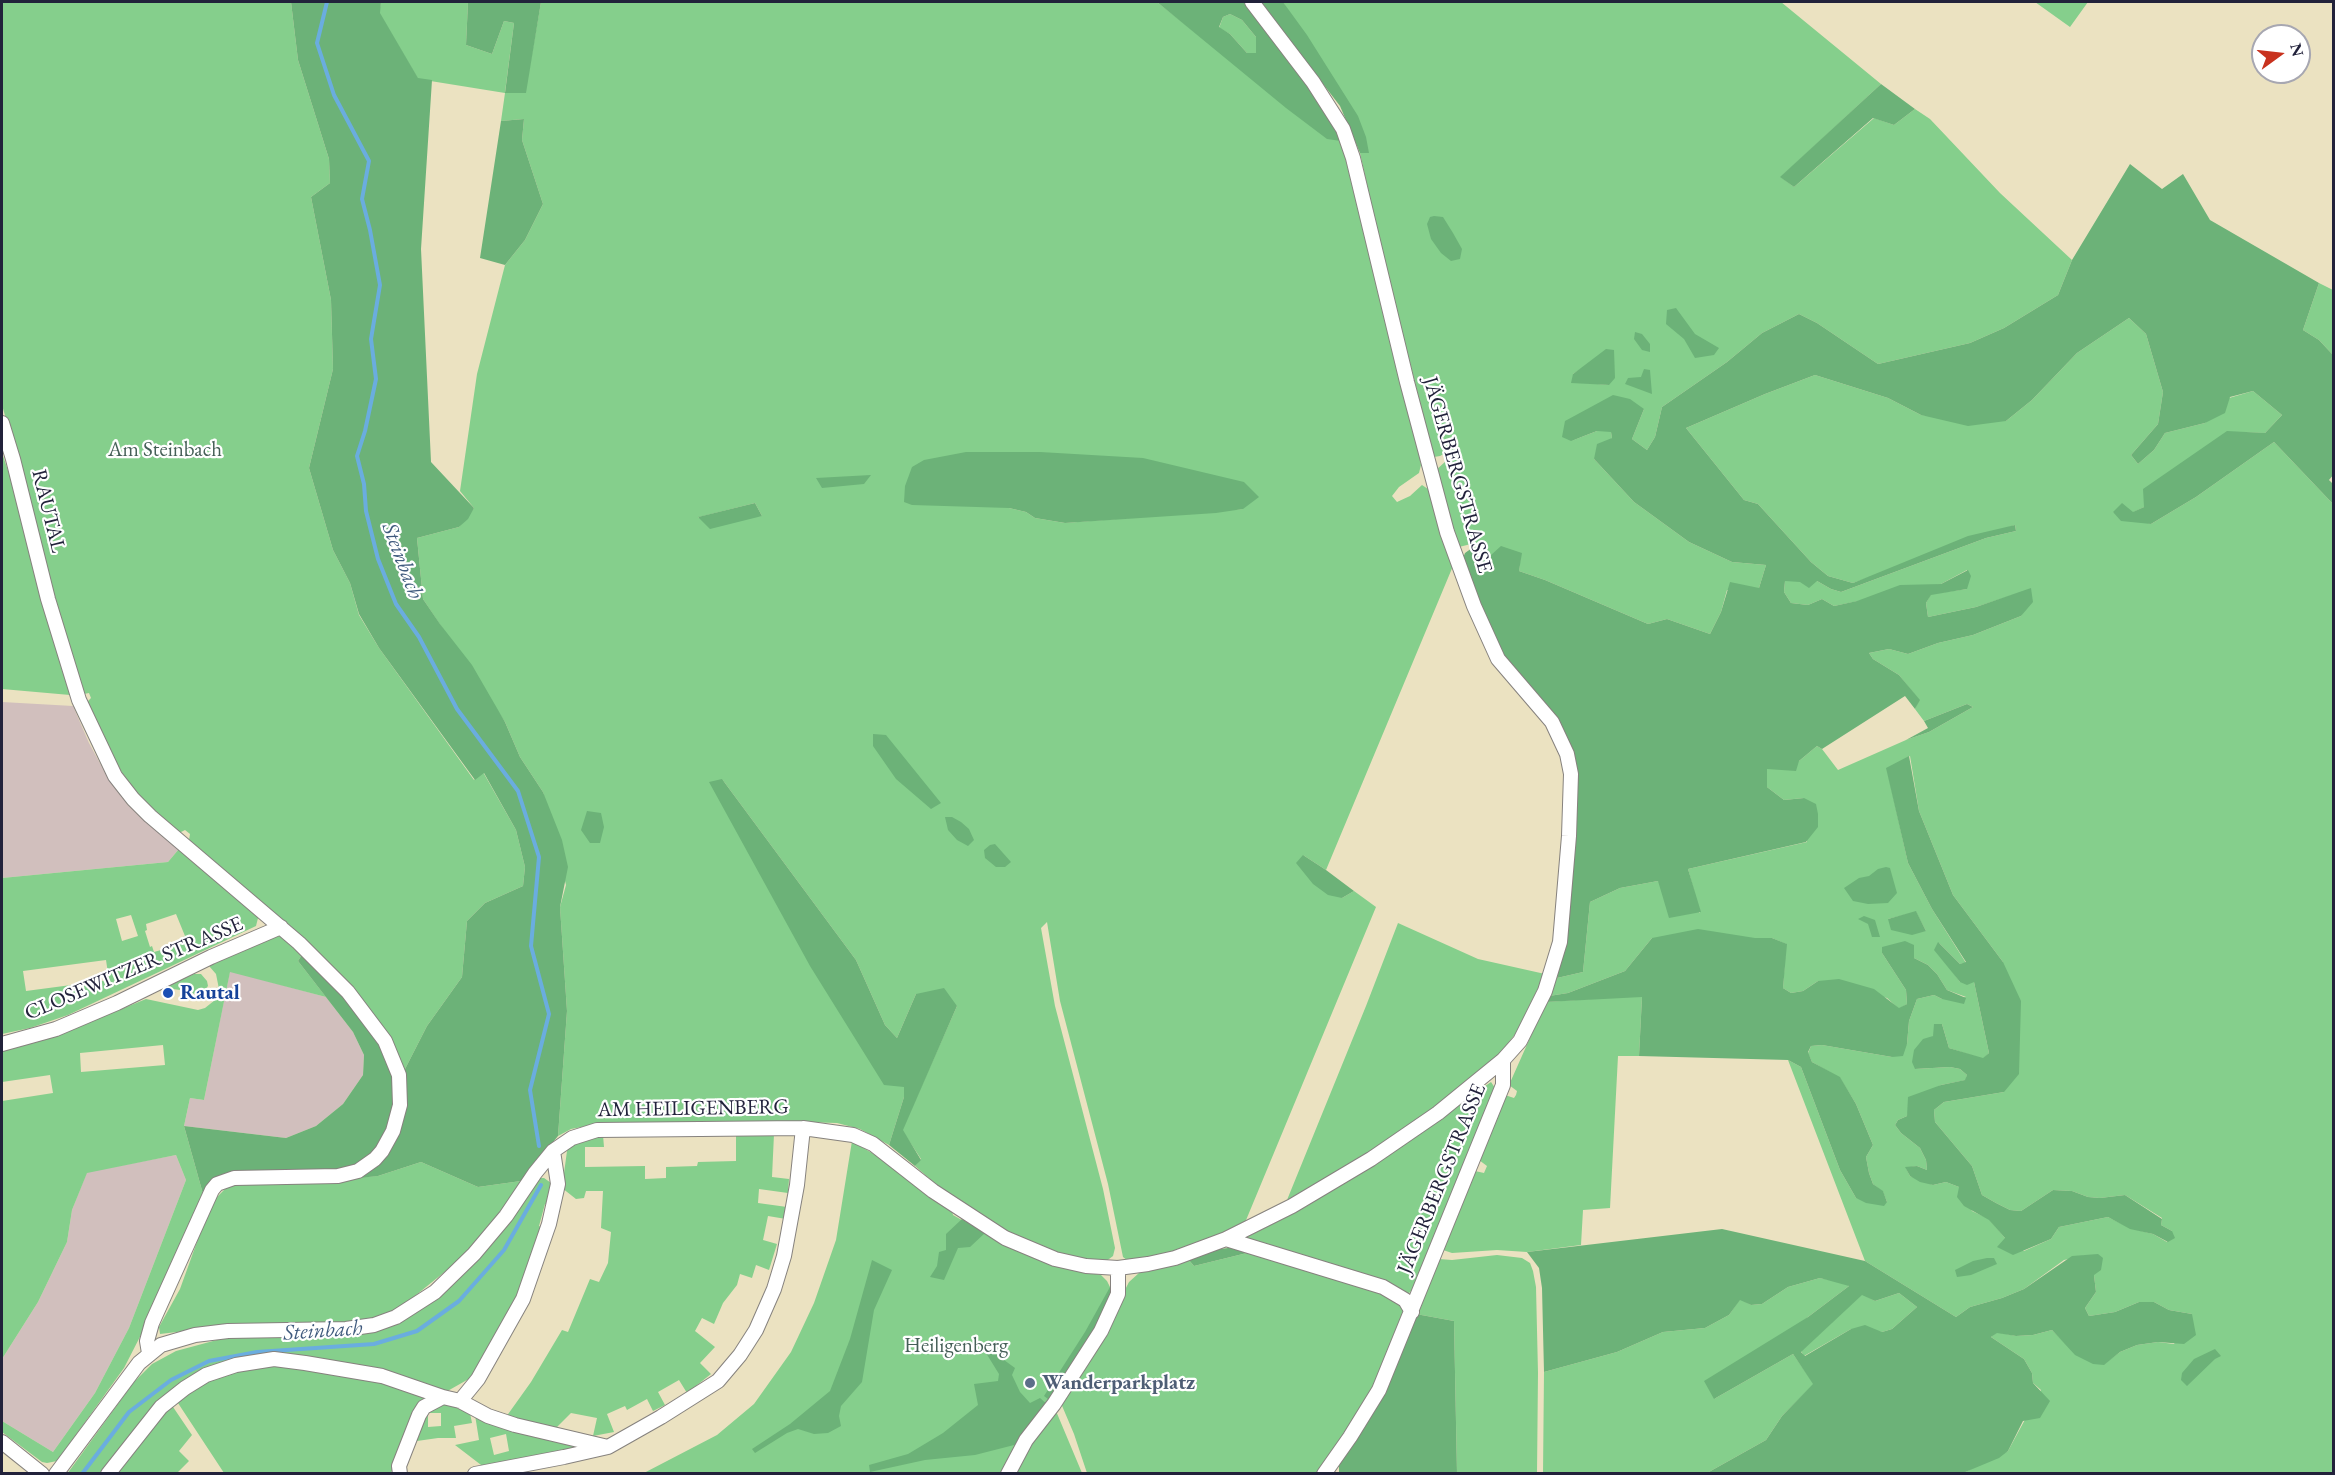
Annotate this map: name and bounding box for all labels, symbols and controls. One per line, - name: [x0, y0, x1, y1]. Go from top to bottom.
- north arrow: [2251, 24, 2311, 84]
- text: N: [2285, 41, 2309, 59]
- street label: JÄGERBERGSTRASSE: [1417, 374, 1497, 576]
- park label: Am Steinbach: [108, 437, 222, 463]
- street label: RAUTAL: [26, 467, 70, 555]
- water label: Steinbach: [375, 519, 429, 603]
- street label: CLOSEWITZER STRASSE: [21, 912, 247, 1026]
- place label: Rautal: [180, 980, 240, 1006]
- marker: Rautal: [161, 986, 175, 1000]
- street label: JÄGERBERGSTRASSE: [1392, 1080, 1492, 1278]
- street label: AM HEILIGENBERG: [597, 1095, 789, 1123]
- water label: Steinbach: [282, 1315, 364, 1347]
- park label: Heiligenberg: [904, 1333, 1008, 1359]
- place label: Wanderparkplatz: [1042, 1370, 1195, 1396]
- marker: Wanderparkplatz: [1023, 1376, 1037, 1390]

